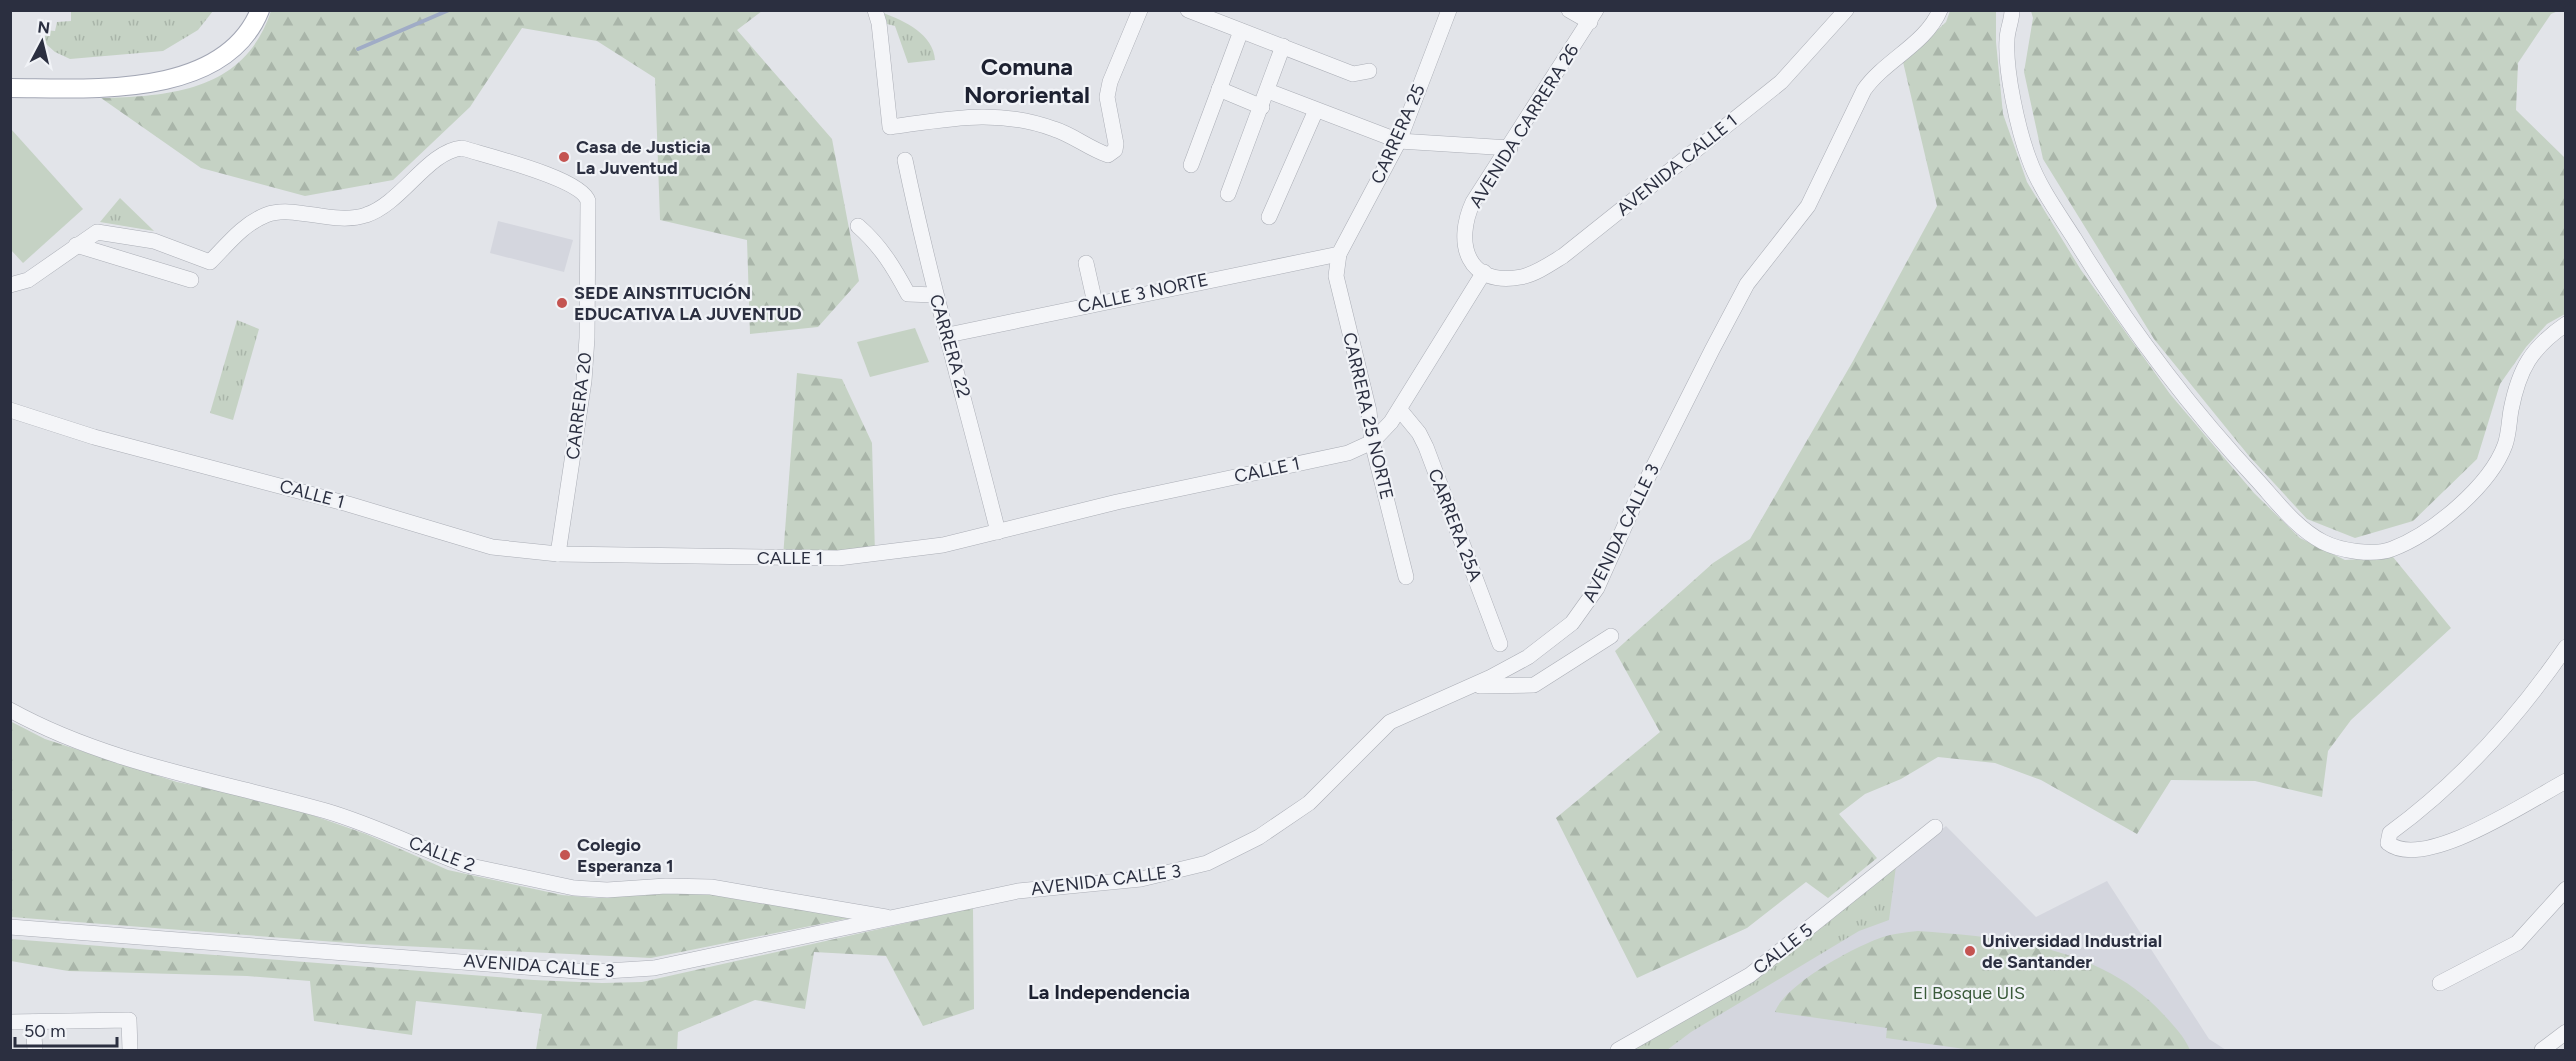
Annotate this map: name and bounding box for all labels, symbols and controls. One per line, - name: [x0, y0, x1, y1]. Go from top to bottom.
- north arrow: [12, 12, 72, 72]
- text: N: [36, 17, 51, 38]
- street label: AVENIDA CARRERA 26: [1465, 40, 1583, 212]
- district label: Comuna Nororiental: [964, 52, 1090, 109]
- street label: CARRERA 25: [1366, 81, 1430, 187]
- street label: AVENIDA CALLE 1: [1612, 110, 1742, 220]
- place label: Casa de Justicia La Juventud: [576, 136, 711, 179]
- marker: Casa de Justicia La Juventud: [557, 150, 571, 164]
- street label: CALLE 3 NORTE: [1076, 268, 1210, 318]
- place label: SEDE AINSTITUCIÓN EDUCATIVA LA JUVENTUD: [574, 282, 802, 325]
- street label: CARRERA 22: [925, 292, 975, 400]
- marker: SEDE AINSTITUCIÓN EDUCATIVA LA JUVENTUD: [555, 296, 569, 310]
- street label: CARRERA 25 NORTE: [1338, 330, 1398, 502]
- street label: CARRERA 20: [562, 351, 596, 461]
- street label: CALLE 1: [1232, 452, 1302, 488]
- street label: AVENIDA CALLE 3: [1578, 460, 1664, 606]
- street label: CARRERA 25A: [1423, 466, 1487, 584]
- street label: CALLE 1: [277, 475, 347, 513]
- street label: CALLE 1: [757, 547, 823, 569]
- street label: CALLE 2: [406, 831, 478, 877]
- place label: Colegio Esperanza 1: [577, 834, 673, 877]
- marker: Colegio Esperanza 1: [558, 848, 572, 862]
- street label: AVENIDA CALLE 3: [1030, 860, 1182, 900]
- street label: CALLE 5: [1749, 919, 1817, 979]
- place label: Universidad Industrial de Santander: [1982, 930, 2162, 973]
- marker: Universidad Industrial de Santander: [1963, 944, 1977, 958]
- street label: AVENIDA CALLE 3: [463, 950, 615, 982]
- district label: La Independencia: [1028, 980, 1190, 1004]
- park label: El Bosque UIS: [1913, 982, 2025, 1004]
- scale bar: [15, 1010, 117, 1048]
- text: 50 m: [24, 1020, 66, 1042]

